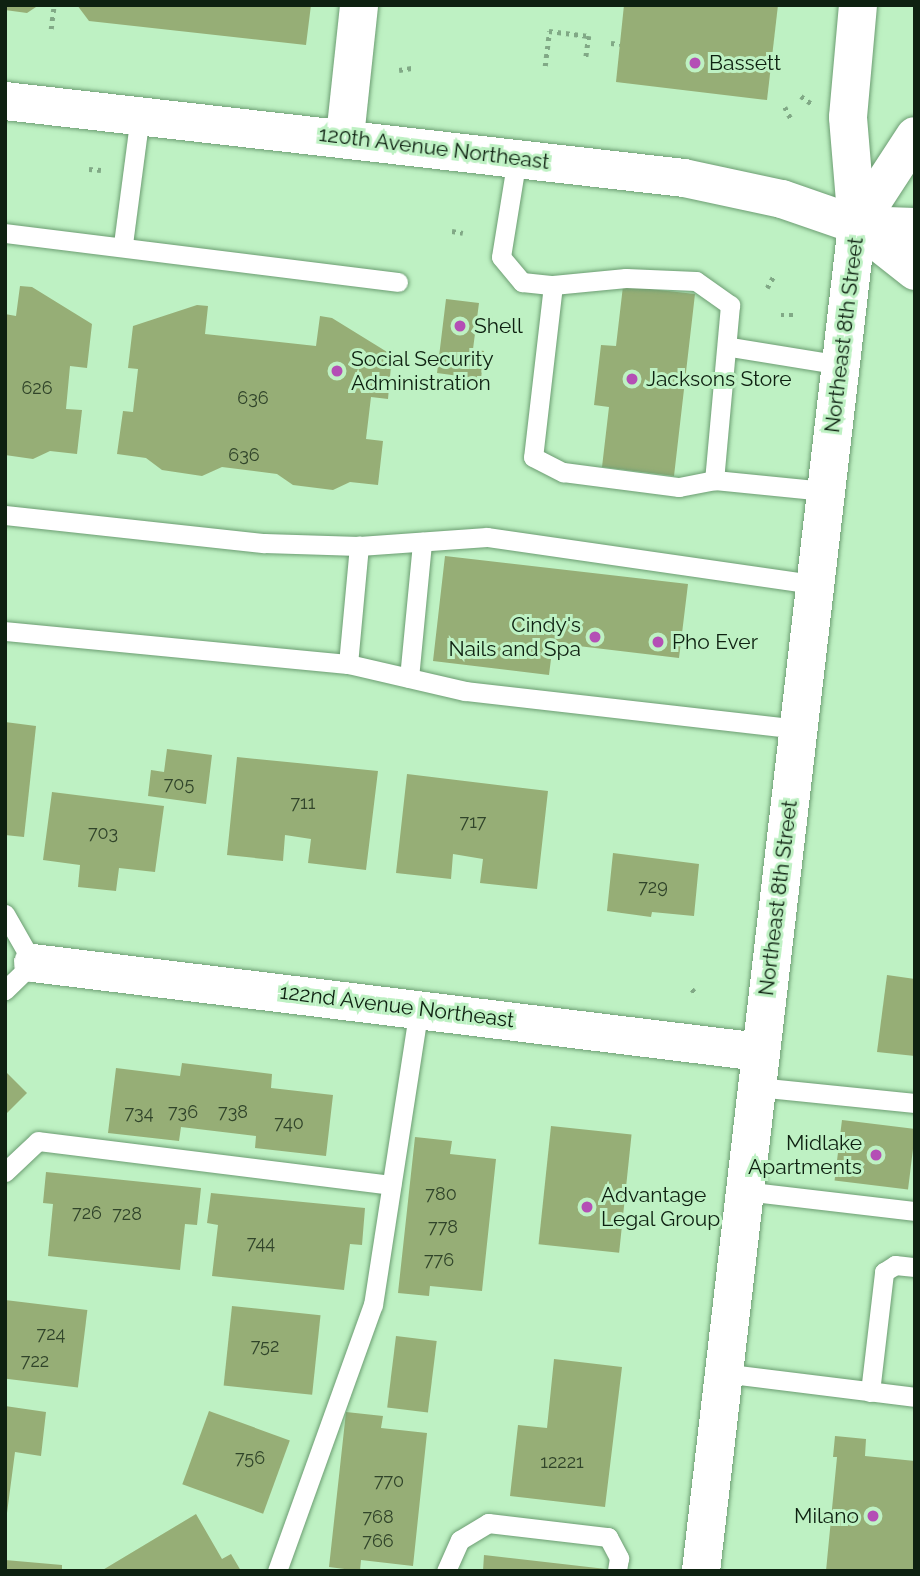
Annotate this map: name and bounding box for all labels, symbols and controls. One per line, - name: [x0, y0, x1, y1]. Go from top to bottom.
- place label: Bassett: [709, 50, 781, 76]
- marker: Bassett: [687, 55, 703, 71]
- street label: 120th Avenue Northeast: [317, 121, 551, 175]
- street label: Northeast 8th Street: [820, 236, 868, 434]
- place label: Shell: [474, 313, 523, 339]
- marker: Shell: [452, 318, 468, 334]
- place label: Social Security Administration: [351, 346, 494, 396]
- marker: Social Security Administration: [329, 363, 345, 379]
- place label: Jacksons Store: [646, 366, 792, 392]
- marker: Jacksons Store: [624, 371, 640, 387]
- house number: 626: [21, 377, 53, 399]
- house number: 636: [237, 387, 269, 409]
- house number: 636: [228, 444, 260, 466]
- place label: Cindy's Nails and Spa: [448, 612, 581, 662]
- marker: Cindy's Nails and Spa: [587, 629, 603, 645]
- place label: Pho Ever: [672, 629, 758, 655]
- marker: Pho Ever: [650, 634, 666, 650]
- house number: 705: [164, 773, 194, 795]
- house number: 711: [290, 792, 316, 814]
- street label: Northeast 8th Street: [754, 799, 802, 997]
- house number: 717: [460, 811, 486, 833]
- house number: 703: [88, 822, 118, 844]
- house number: 729: [638, 876, 668, 898]
- street label: 122nd Avenue Northeast: [278, 979, 516, 1033]
- house number: 736: [168, 1101, 198, 1123]
- house number: 738: [218, 1101, 248, 1123]
- house number: 734: [124, 1102, 154, 1124]
- house number: 740: [274, 1112, 304, 1134]
- place label: Midlake Apartments: [748, 1130, 862, 1180]
- marker: Midlake Apartments: [868, 1147, 884, 1163]
- place label: Advantage Legal Group: [601, 1182, 721, 1232]
- house number: 780: [425, 1183, 457, 1205]
- marker: Advantage Legal Group: [579, 1199, 595, 1215]
- house number: 726: [72, 1202, 102, 1224]
- house number: 728: [112, 1203, 142, 1225]
- house number: 778: [428, 1216, 458, 1238]
- house number: 744: [247, 1232, 275, 1254]
- house number: 776: [424, 1249, 454, 1271]
- house number: 724: [37, 1323, 65, 1345]
- house number: 752: [251, 1335, 279, 1357]
- house number: 722: [21, 1350, 49, 1372]
- house number: 756: [235, 1447, 265, 1469]
- house number: 12221: [540, 1451, 584, 1473]
- house number: 770: [374, 1470, 404, 1492]
- place label: Milano: [794, 1503, 859, 1529]
- house number: 768: [362, 1506, 394, 1528]
- marker: Milano: [865, 1508, 881, 1524]
- house number: 766: [362, 1530, 394, 1552]

